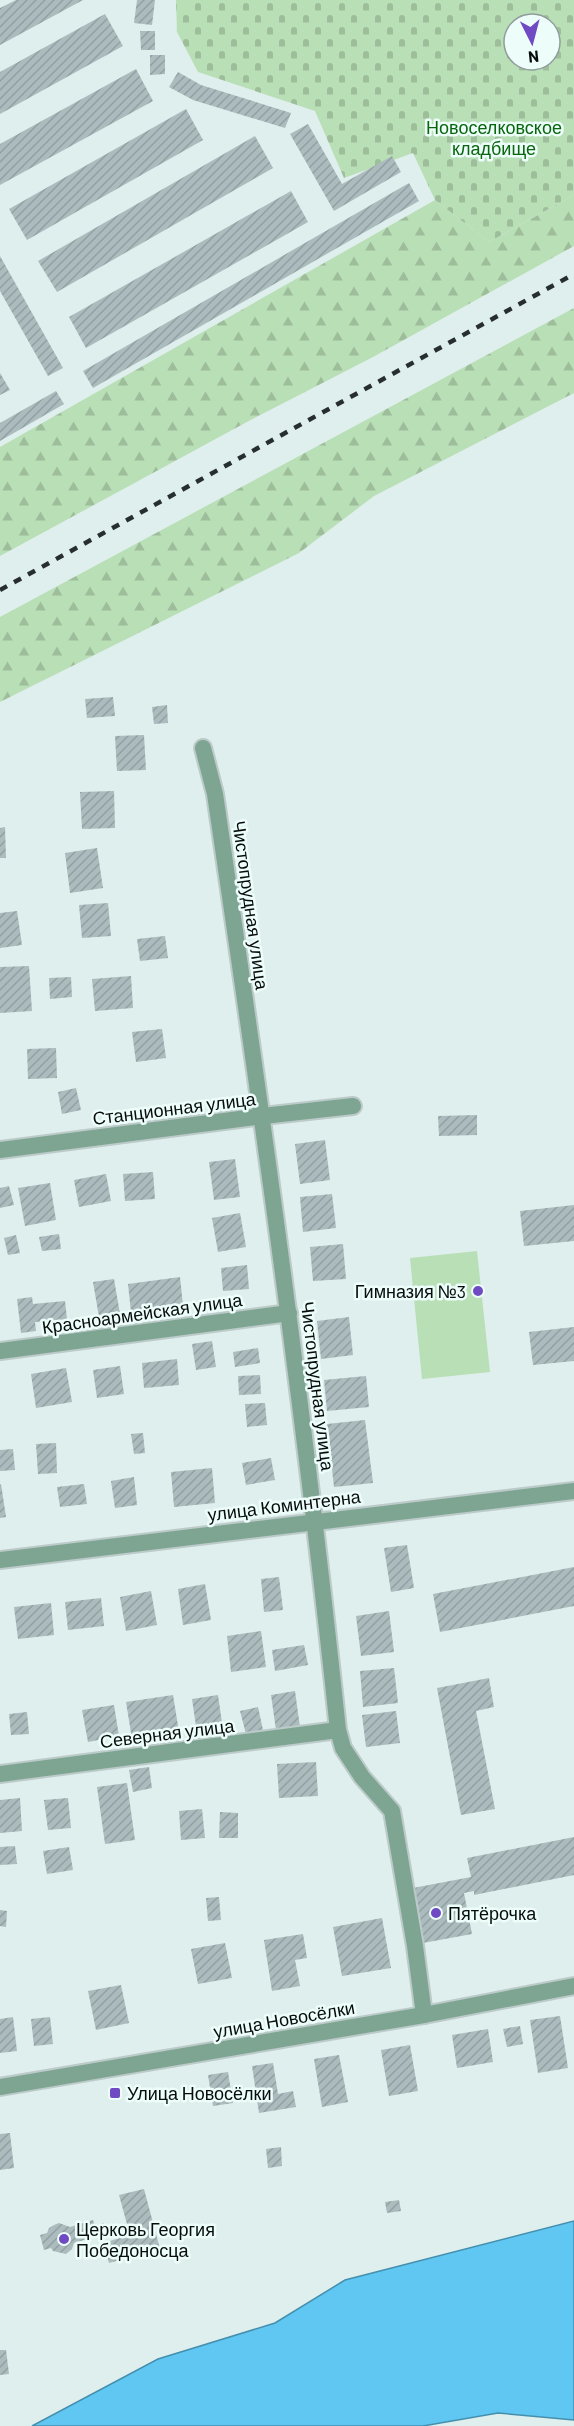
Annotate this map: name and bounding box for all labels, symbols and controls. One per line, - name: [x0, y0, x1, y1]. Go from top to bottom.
- north arrow: [502, 12, 562, 72]
- text: N: [527, 47, 540, 67]
- park label: Новоселковское кладбище: [426, 116, 562, 159]
- street label: Чистопрудная улица: [228, 819, 274, 992]
- street label: Станционная улица: [91, 1087, 258, 1129]
- place label: Гимназия №3: [355, 1280, 466, 1302]
- marker: Гимназия №3: [471, 1284, 485, 1298]
- street label: Красноармейская улица: [40, 1288, 245, 1338]
- street label: Чистопрудная улица: [297, 1300, 339, 1473]
- street label: улица Коминтерна: [206, 1485, 363, 1525]
- street label: Северная улица: [99, 1714, 236, 1752]
- place label: Пятёрочка: [448, 1902, 537, 1924]
- marker: Пятёрочка: [429, 1906, 443, 1920]
- street label: улица Новосёлки: [212, 1996, 356, 2042]
- place label: Улица Новосёлки: [127, 2082, 272, 2104]
- marker: Улица Новосёлки: [108, 2086, 122, 2100]
- place label: Церковь Георгия Победоносца: [76, 2218, 215, 2261]
- marker: Церковь Георгия Победоносца: [57, 2232, 71, 2246]

